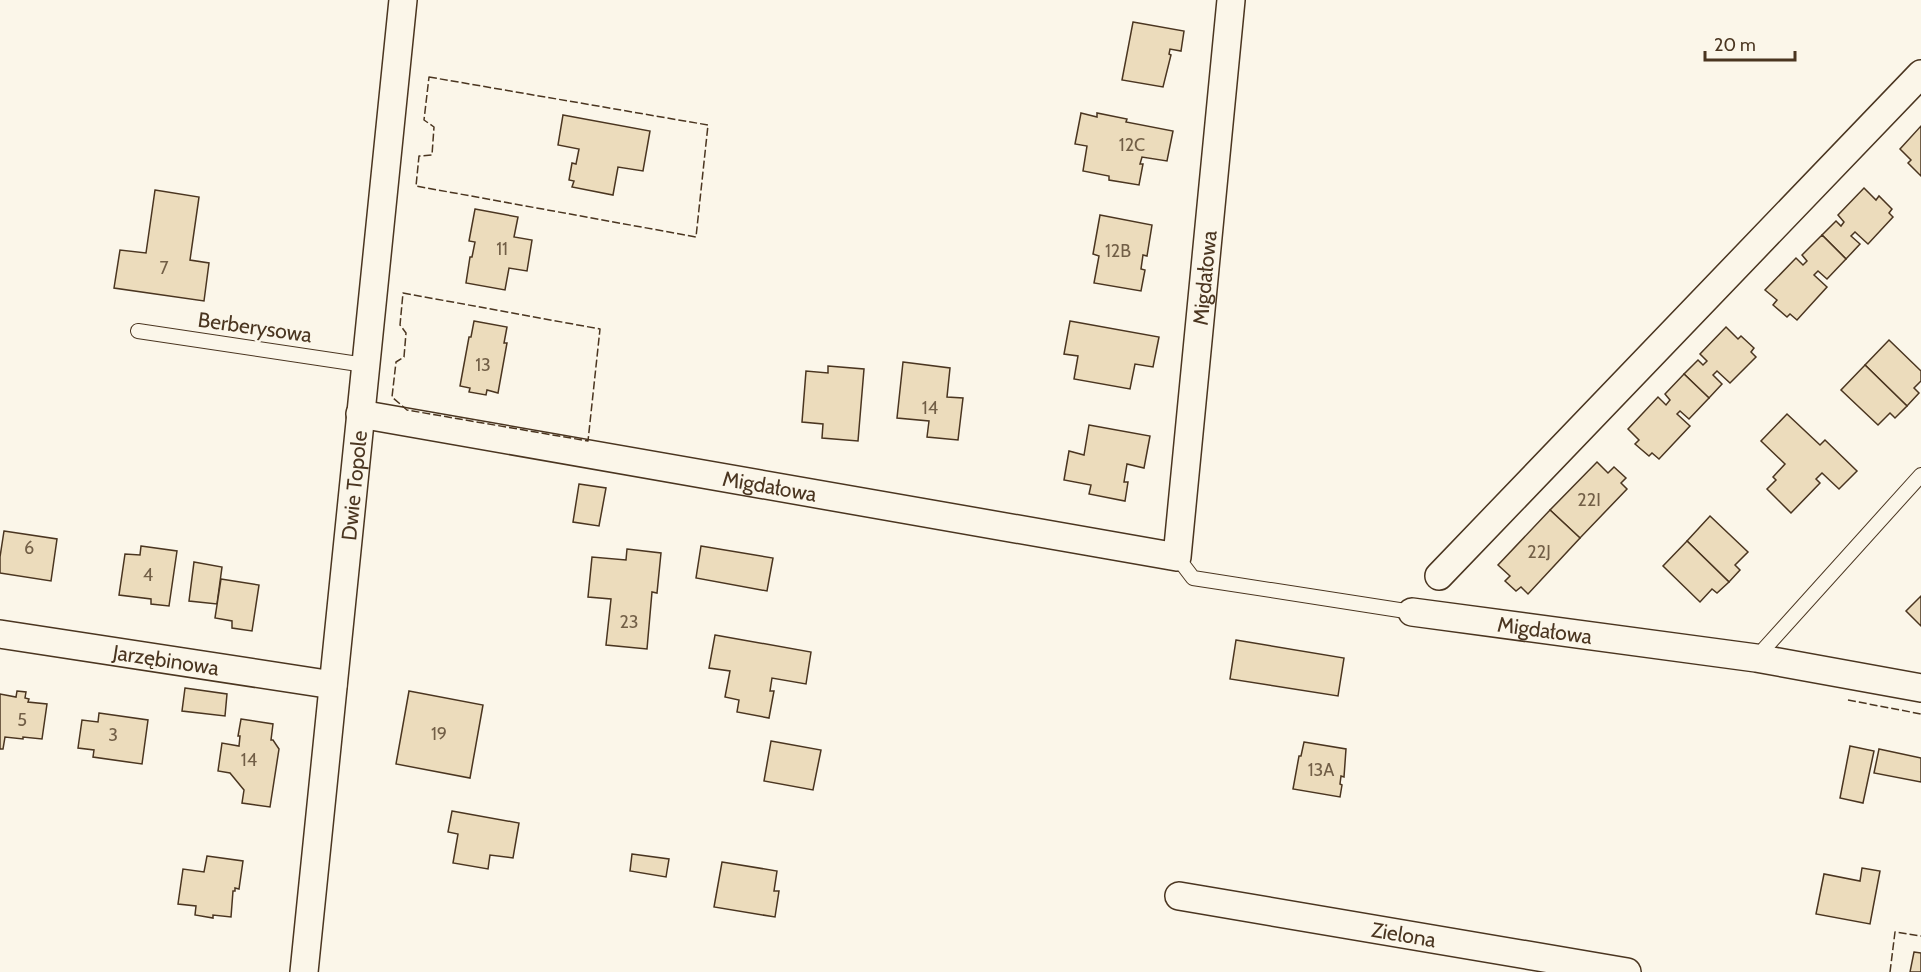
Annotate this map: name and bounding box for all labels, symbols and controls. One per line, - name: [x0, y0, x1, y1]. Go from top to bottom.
- scale bar: [1705, 24, 1795, 62]
- text: 20 m: [1714, 34, 1756, 56]
- house number: 12C: [1119, 134, 1145, 156]
- street label: Migdałowa: [1187, 229, 1221, 326]
- house number: 11: [496, 238, 508, 260]
- house number: 12B: [1105, 240, 1131, 262]
- house number: 7: [159, 257, 169, 279]
- street label: Berberysowa: [196, 307, 314, 347]
- house number: 13: [475, 354, 491, 376]
- house number: 14: [922, 397, 938, 419]
- street label: Dwie Topole: [336, 429, 372, 542]
- street label: Migdałowa: [721, 465, 819, 506]
- house number: 22I: [1577, 489, 1601, 511]
- house number: 6: [24, 537, 34, 559]
- house number: 22J: [1527, 541, 1551, 563]
- house number: 4: [143, 564, 153, 586]
- house number: 23: [619, 611, 639, 633]
- street label: Migdałowa: [1496, 611, 1594, 648]
- street label: Jarzębinowa: [110, 639, 221, 680]
- house number: 5: [17, 709, 27, 731]
- house number: 19: [431, 723, 447, 745]
- house number: 3: [108, 724, 118, 746]
- house number: 14: [241, 749, 257, 771]
- house number: 13A: [1308, 759, 1334, 781]
- street label: Zielona: [1370, 916, 1438, 952]

